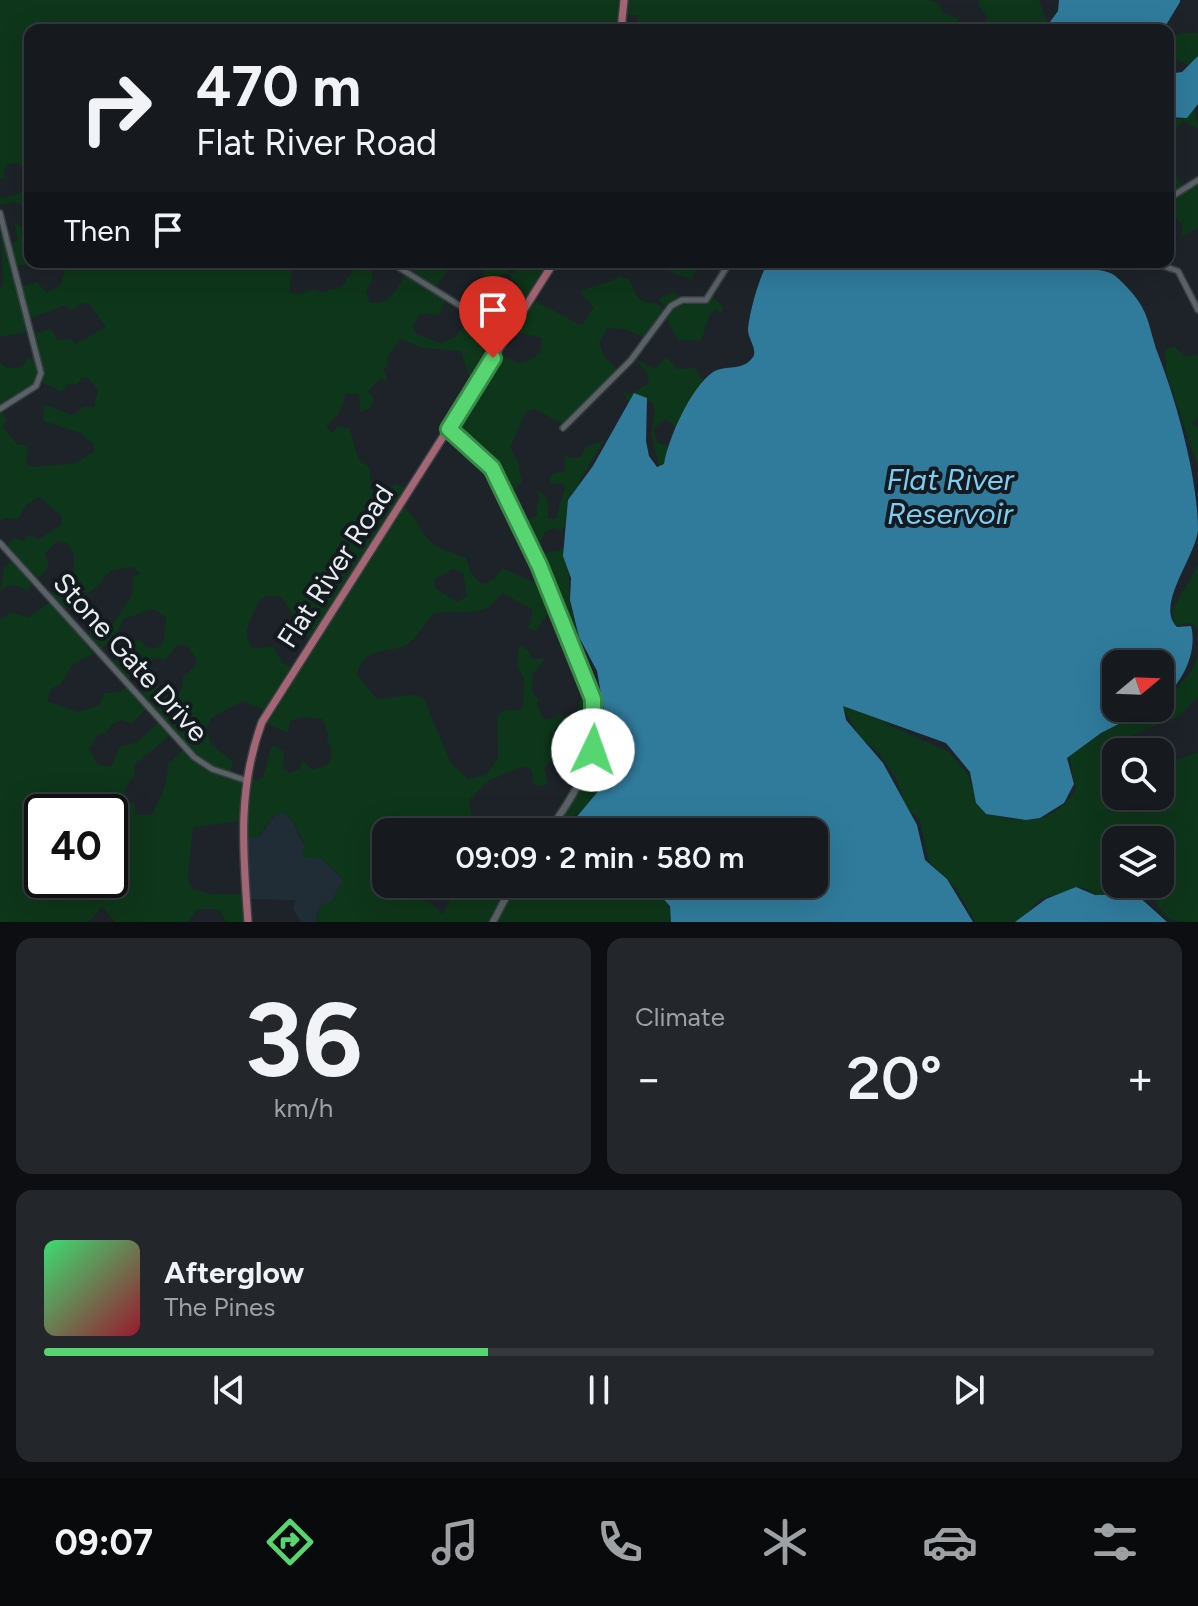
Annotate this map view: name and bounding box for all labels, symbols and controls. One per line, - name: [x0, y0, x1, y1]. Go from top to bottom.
- text: 470 m: [196, 53, 361, 120]
- icon: right: [64, 56, 168, 160]
- text: Flat River Road: [196, 121, 437, 164]
- icon: arrive: [146, 208, 190, 252]
- text: Then: [64, 212, 130, 249]
- pin: [459, 276, 527, 358]
- icon: arrive: [471, 288, 515, 332]
- water label: Flat River Reservoir: [886, 461, 1015, 532]
- street label: Flat River Road: [270, 478, 400, 654]
- street label: Stone Gate Drive: [46, 566, 216, 748]
- north arrow: [1102, 650, 1174, 722]
- map controls: [1102, 650, 1174, 898]
- position arrow: [551, 708, 635, 792]
- button: search: [1102, 738, 1174, 810]
- speed limit sign: 40: [24, 794, 128, 898]
- button: layers: [1102, 826, 1174, 898]
- text: 09:09 · 2 min · 580 m: [456, 839, 744, 876]
- text: 36: [244, 977, 363, 1102]
- text: Climate: [635, 1001, 725, 1033]
- text: 20°: [847, 1042, 942, 1114]
- text: −: [635, 1052, 662, 1105]
- text: +: [1127, 1052, 1154, 1105]
- text: km/h: [274, 1092, 333, 1124]
- text: Afterglow: [164, 1254, 304, 1291]
- text: The Pines: [164, 1291, 275, 1323]
- icon: previous: [207, 1368, 251, 1412]
- icon: pause: [577, 1368, 621, 1412]
- icon: next: [947, 1368, 991, 1412]
- icon: directions: [262, 1514, 318, 1570]
- icon: music: [427, 1514, 483, 1570]
- icon: phone: [592, 1514, 648, 1570]
- icon: climate: [757, 1514, 813, 1570]
- icon: car: [922, 1514, 978, 1570]
- icon: filters: [1087, 1514, 1143, 1570]
- text: 09:07: [55, 1521, 153, 1564]

